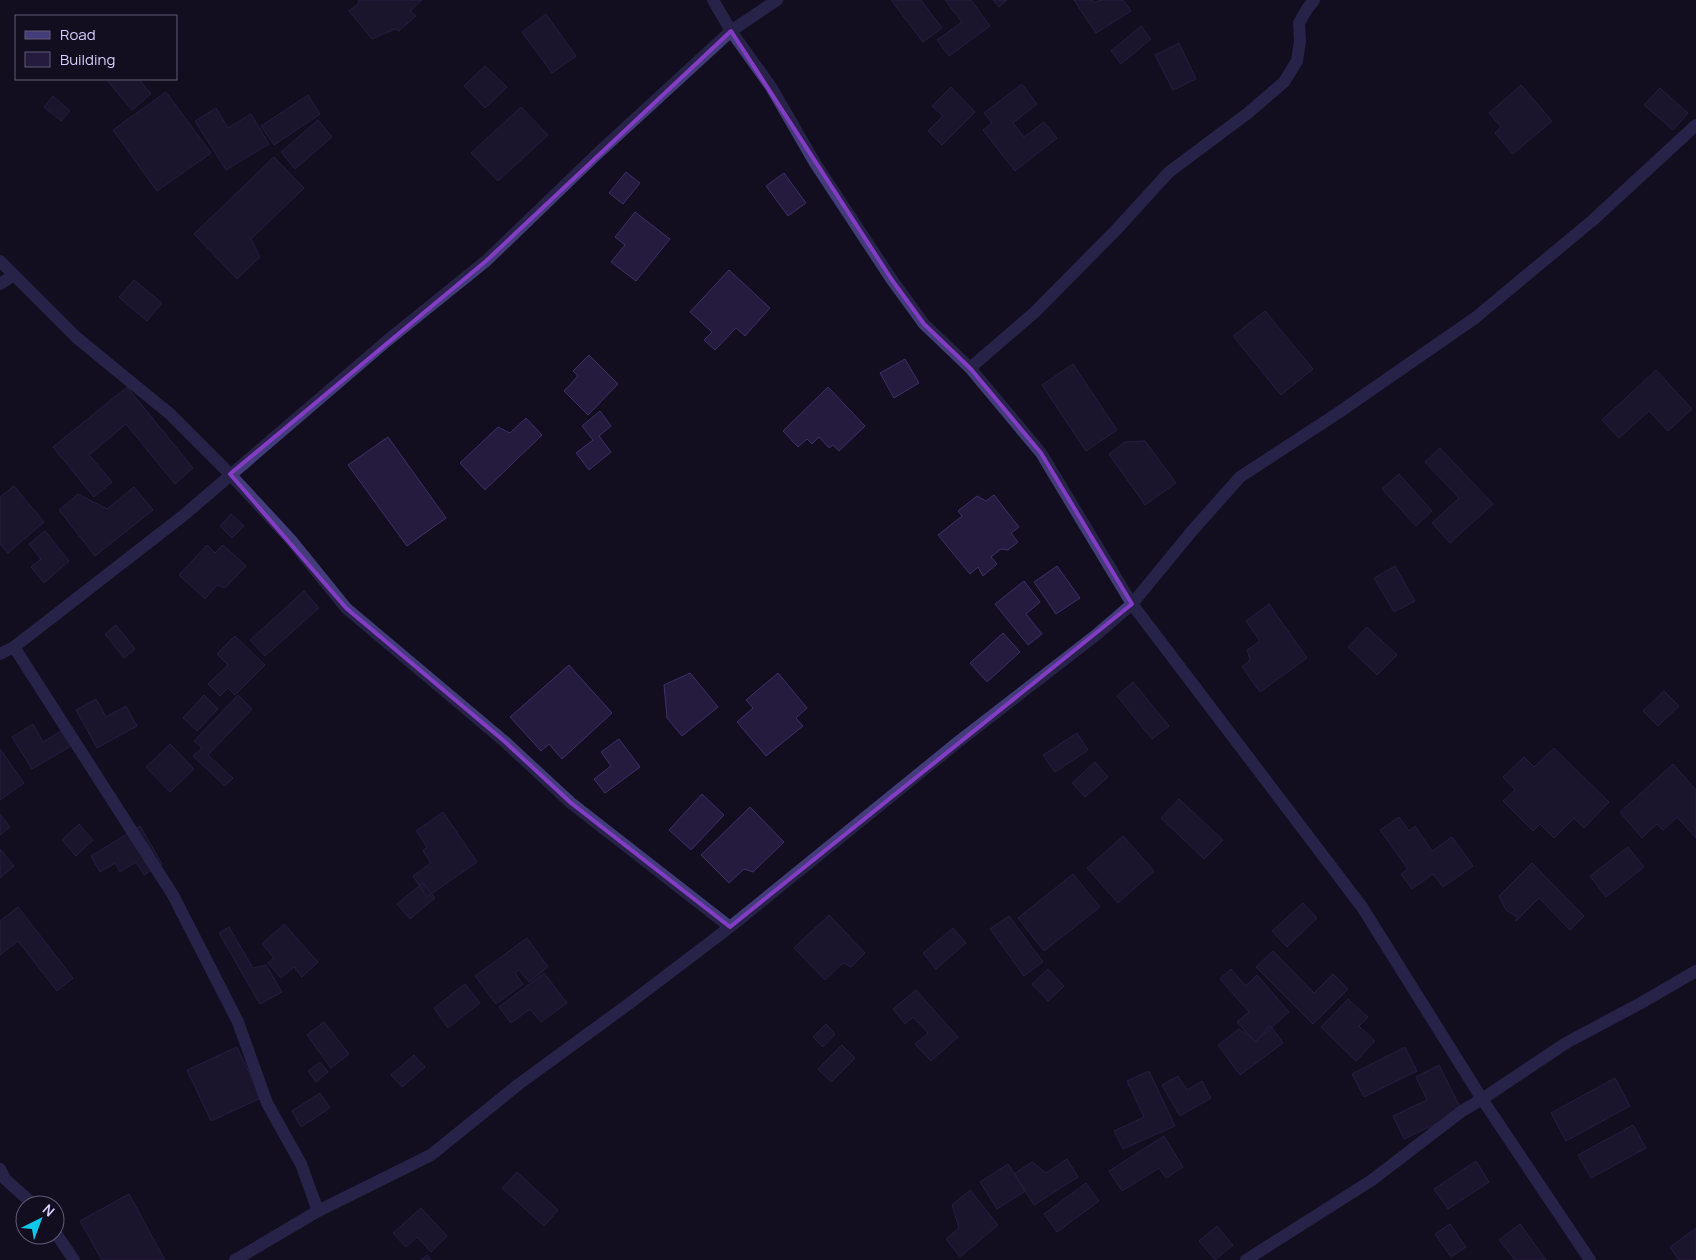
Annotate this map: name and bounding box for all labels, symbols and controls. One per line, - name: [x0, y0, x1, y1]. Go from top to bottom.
- legend: [15, 15, 178, 80]
- text: Road: [60, 24, 96, 45]
- text: Building: [60, 49, 115, 70]
- north arrow: [15, 1195, 65, 1245]
- text: N: [39, 1200, 59, 1220]

